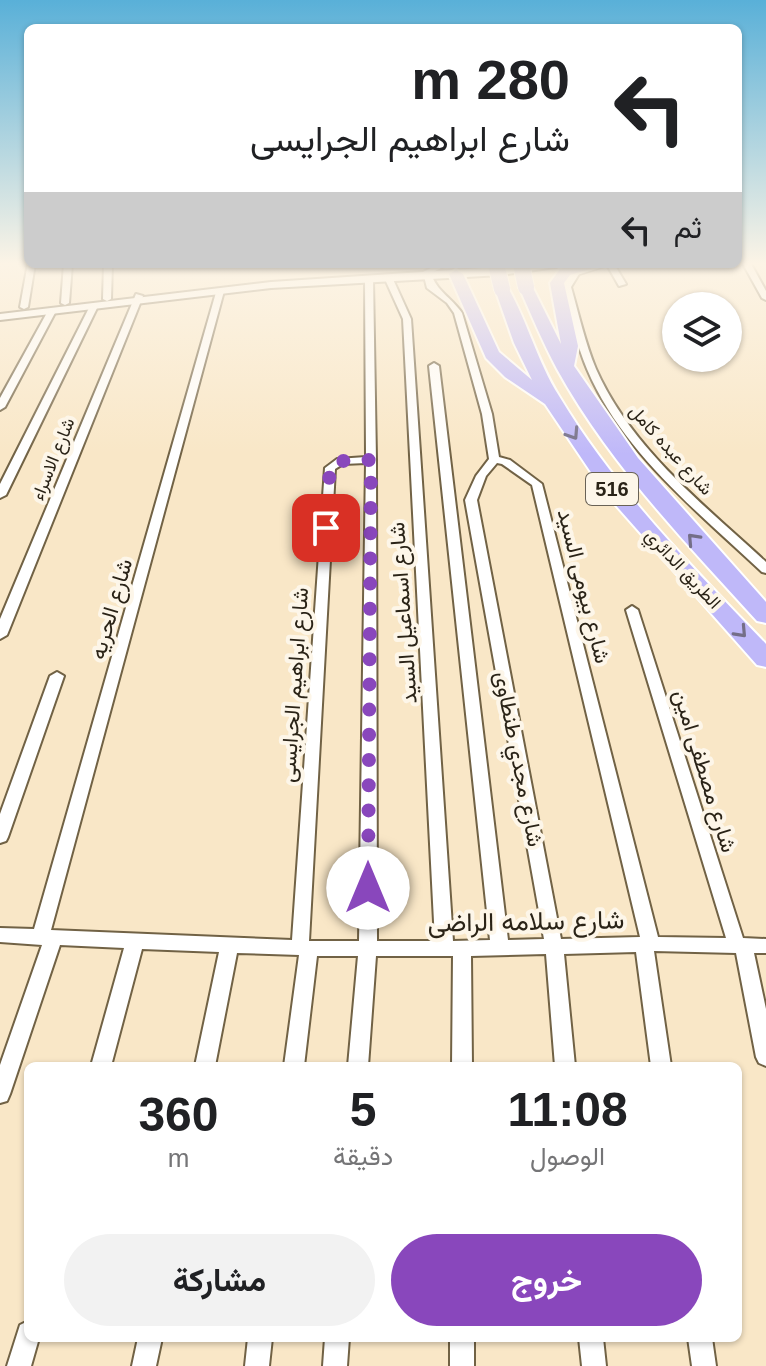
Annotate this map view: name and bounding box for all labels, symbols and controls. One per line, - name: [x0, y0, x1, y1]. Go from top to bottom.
- text: 280 m: [411, 48, 570, 111]
- icon: left: [598, 56, 702, 160]
- text: شارع ابراهيم الجرايسى: [250, 118, 570, 159]
- icon: left: [614, 208, 658, 252]
- text: ثم: [674, 211, 702, 244]
- map controls: [662, 292, 742, 372]
- button: layers: [662, 292, 742, 372]
- street label: شارع عبده كامل: [624, 401, 717, 500]
- street label: شارع الاسراء: [27, 415, 80, 504]
- one-way arrow: [564, 425, 579, 439]
- road number: 516: [586, 473, 638, 505]
- pin: [292, 494, 360, 562]
- icon: arrive: [304, 506, 348, 550]
- street label: شارع بيومى السيد: [551, 506, 615, 666]
- street label: شارع اسماعيل السيد: [384, 521, 424, 705]
- street label: الطريق الدائري: [638, 525, 725, 616]
- one-way arrow: [688, 534, 703, 548]
- street label: شارع الحريه: [85, 556, 139, 663]
- street label: شارع ابراهيم الجرايسى: [275, 587, 315, 784]
- one-way arrow: [732, 623, 746, 637]
- street label: شارع مجدي طنطاوى: [484, 669, 548, 850]
- street label: شارع مصطفى امين: [666, 687, 742, 856]
- position arrow: [326, 846, 410, 930]
- street label: شارع سلامه الراضى: [427, 904, 625, 941]
- text: 5: [350, 1083, 376, 1136]
- text: 11:08: [507, 1083, 628, 1136]
- text: 360: [138, 1088, 219, 1141]
- text: دقيقة: [333, 1141, 393, 1171]
- text: الوصول: [530, 1141, 605, 1171]
- text: m: [168, 1143, 189, 1173]
- button: مشاركة: [64, 1234, 375, 1326]
- button: خروج: [391, 1234, 702, 1326]

